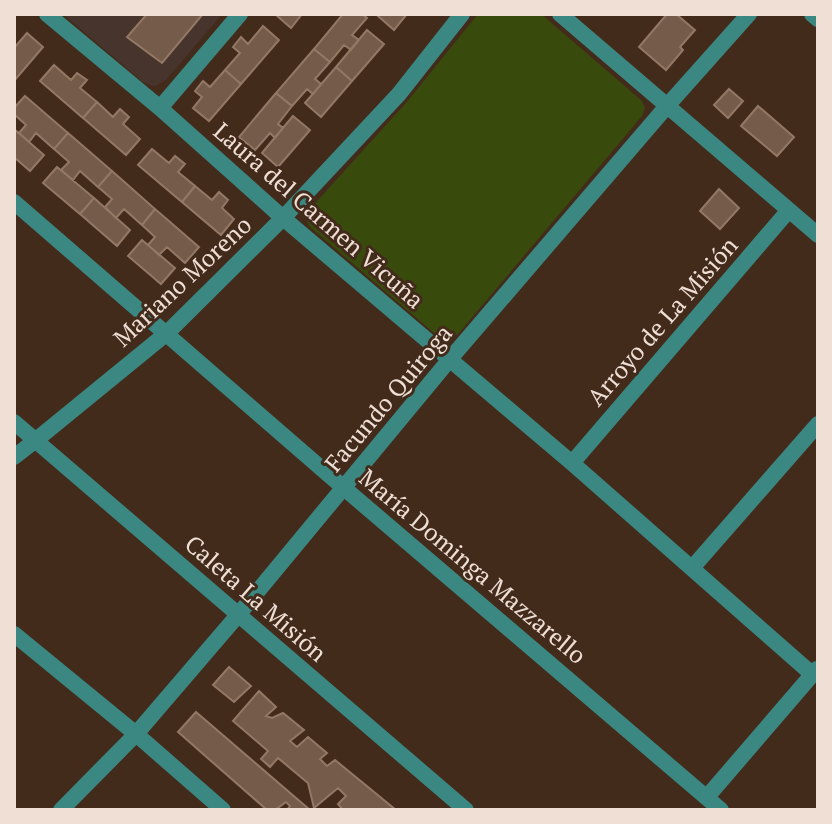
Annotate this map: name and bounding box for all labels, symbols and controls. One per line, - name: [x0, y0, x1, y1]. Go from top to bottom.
- street label: Laura del Carmen Vicuña: [207, 115, 431, 315]
- street label: Mariano Moreno: [106, 209, 258, 353]
- street label: Arroyo de La Misión: [580, 230, 744, 412]
- street label: Facundo Quiroga: [317, 318, 459, 478]
- street label: María Dominga Mazzarello: [353, 461, 593, 671]
- street label: Caleta La Misión: [178, 528, 334, 668]

